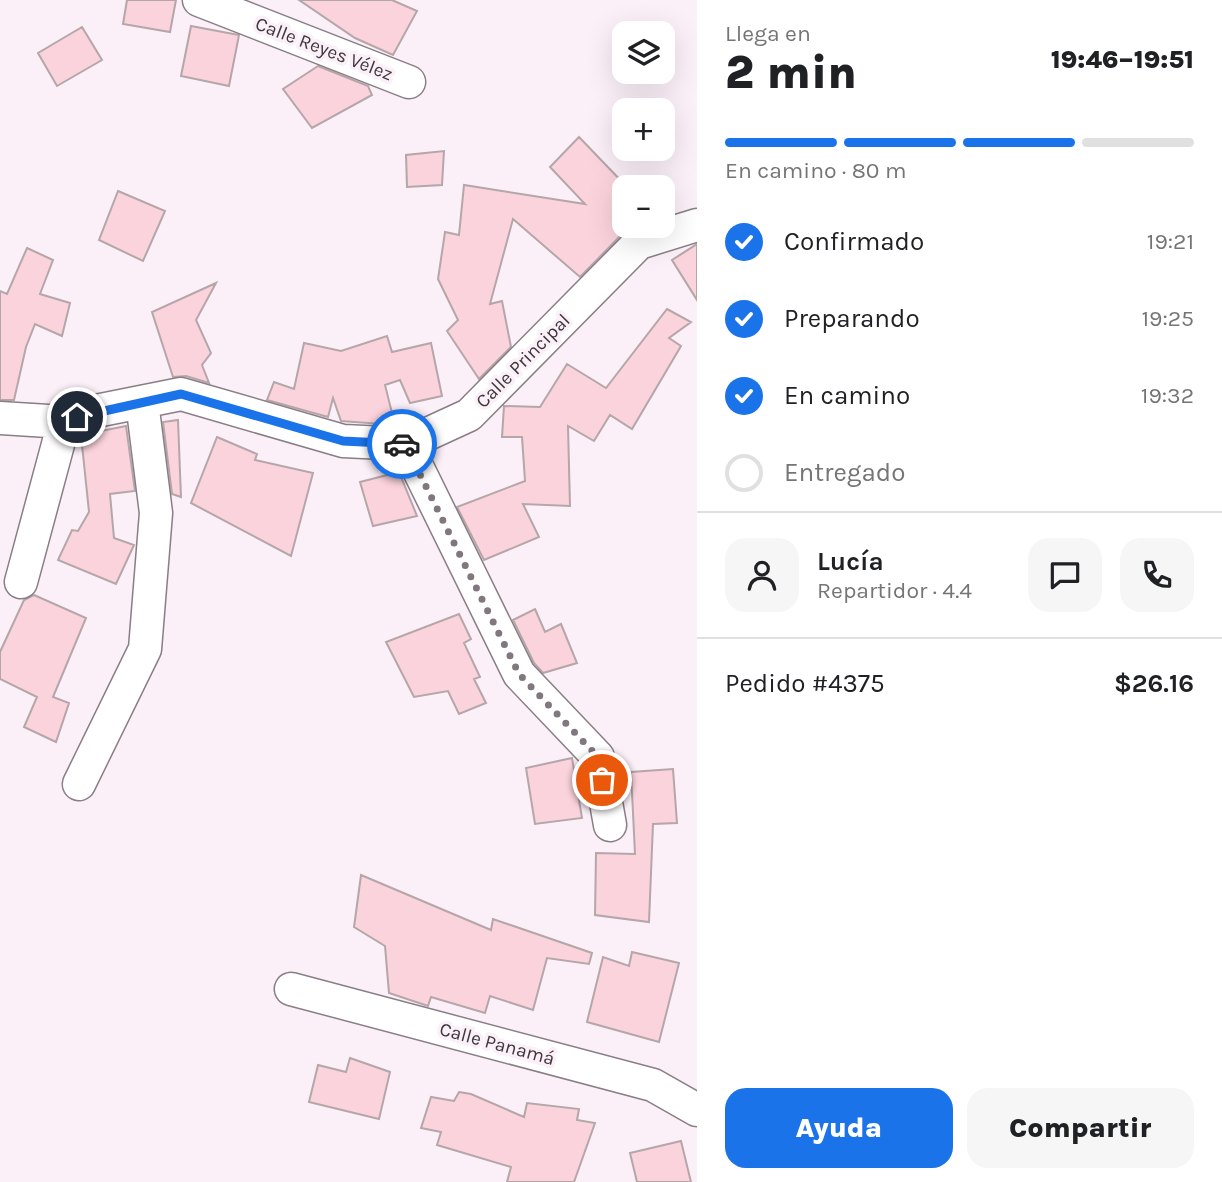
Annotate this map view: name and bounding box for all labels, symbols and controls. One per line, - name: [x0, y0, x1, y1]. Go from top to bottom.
- street label: Calle Reyes Vélez: [252, 13, 396, 85]
- text: Llega en: [725, 20, 811, 47]
- map controls: [612, 21, 675, 238]
- button: layers: [612, 21, 675, 84]
- text: 19:46–19:51: [1051, 44, 1194, 75]
- text: 2 min: [725, 46, 857, 100]
- button: +: [612, 98, 675, 161]
- text: En camino · 80 m: [725, 157, 906, 184]
- button: −: [612, 175, 675, 238]
- icon: check: [725, 223, 763, 261]
- text: Confirmado: [784, 226, 924, 257]
- text: 19:21: [1147, 228, 1194, 255]
- icon: check: [725, 300, 763, 338]
- text: Preparando: [784, 303, 920, 334]
- text: 19:25: [1141, 305, 1194, 332]
- street label: Calle Principal: [471, 309, 575, 413]
- icon: check: [725, 377, 763, 415]
- text: En camino: [784, 380, 910, 411]
- text: 19:32: [1141, 382, 1194, 409]
- pin: [47, 387, 107, 447]
- icon: home: [58, 398, 96, 436]
- courier: [367, 409, 437, 479]
- icon: car: [383, 425, 421, 463]
- text: Entregado: [784, 457, 905, 488]
- button: person: [725, 538, 799, 612]
- button: chat: [1028, 538, 1102, 612]
- button: phone: [1120, 538, 1194, 612]
- text: Lucía: [817, 546, 884, 577]
- text: Repartidor · 4.4: [817, 577, 972, 604]
- text: Pedido #4375: [725, 668, 885, 699]
- text: $26.16: [1114, 668, 1194, 699]
- pin: [572, 750, 632, 810]
- icon: bag: [583, 761, 621, 799]
- street label: Calle Panamá: [437, 1018, 557, 1070]
- button: Ayuda: [725, 1088, 953, 1168]
- button: Compartir: [967, 1088, 1194, 1168]

